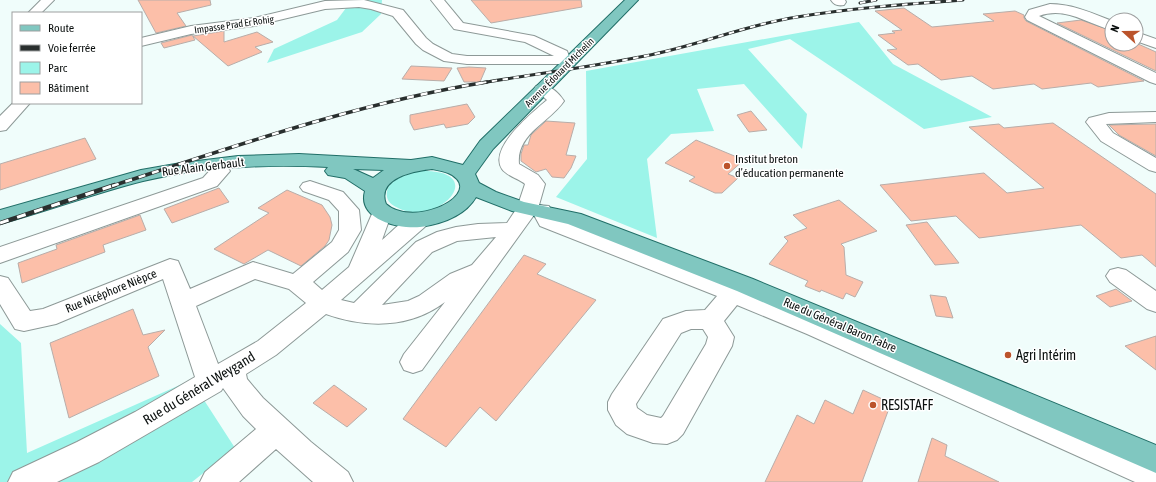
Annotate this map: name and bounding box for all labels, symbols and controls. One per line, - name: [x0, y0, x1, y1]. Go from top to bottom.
- legend: [12, 12, 142, 104]
- north arrow: [1104, 12, 1144, 52]
- street label: Impasse Prad Er Rohig: [194, 13, 275, 36]
- text: Route: [48, 21, 74, 35]
- text: N: [1108, 23, 1121, 34]
- street label: Avenue Édouard Michelin: [523, 35, 596, 109]
- text: Voie ferrée: [48, 41, 96, 55]
- text: Parc: [48, 61, 68, 75]
- text: Bâtiment: [48, 81, 89, 95]
- place label: Institut breton d’éducation permanente: [735, 152, 844, 180]
- street label: Rue Alain Gerbault: [161, 155, 245, 179]
- marker: Institut breton d’éducation permanente: [722, 161, 732, 171]
- street label: Rue Nicéphore Nièpce: [63, 266, 159, 316]
- street label: Rue du Général Baron Fabre: [781, 295, 899, 355]
- place label: Agri Intérim: [1016, 347, 1076, 363]
- street label: Rue du Général Weygand: [140, 348, 258, 428]
- marker: Agri Intérim: [1003, 350, 1013, 360]
- place label: RESISTAFF: [881, 397, 933, 413]
- marker: RESISTAFF: [868, 400, 878, 410]

